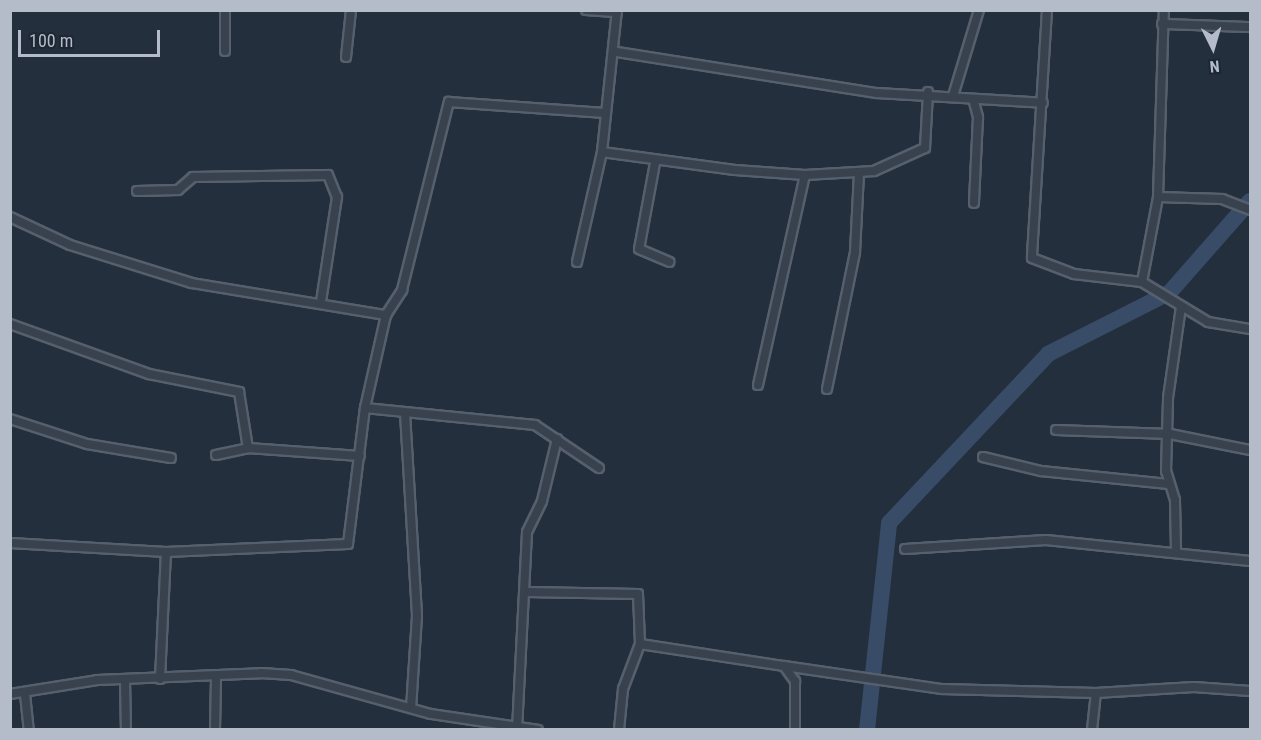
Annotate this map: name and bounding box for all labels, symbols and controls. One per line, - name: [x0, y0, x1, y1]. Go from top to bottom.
- scale bar: [21, 18, 164, 56]
- north arrow: [1183, 18, 1243, 78]
- text: 100 m: [29, 30, 73, 51]
- text: N: [1209, 57, 1220, 76]

